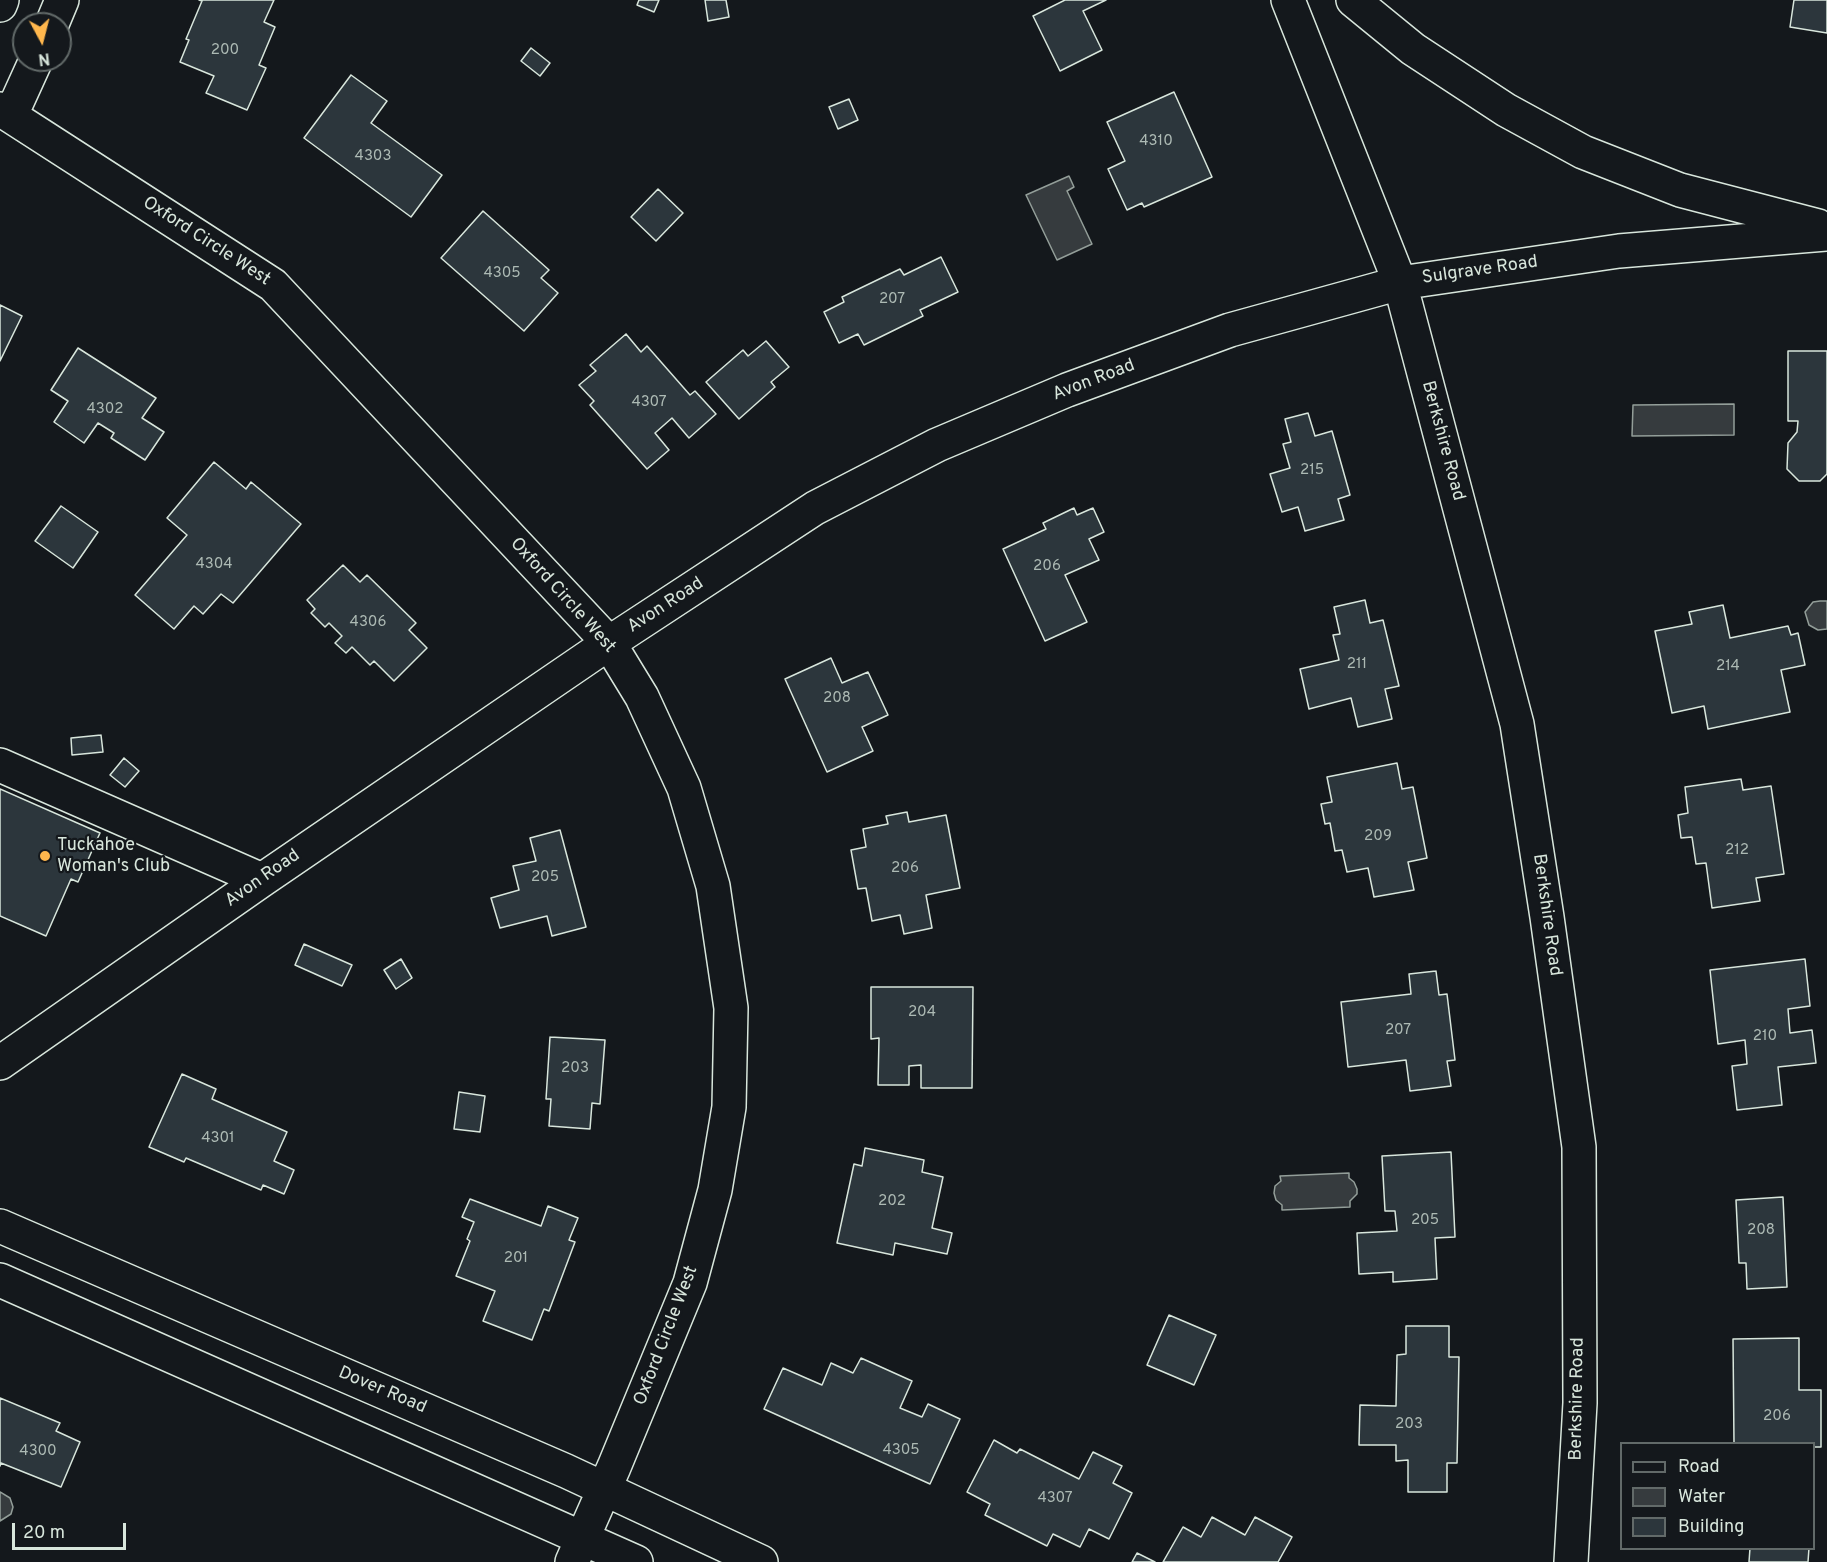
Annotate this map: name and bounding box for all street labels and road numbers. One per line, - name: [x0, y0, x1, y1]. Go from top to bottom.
- street label: Oxford Circle West: [138, 193, 274, 291]
- street label: Sulgrave Road: [1421, 252, 1539, 290]
- street label: Avon Road: [1050, 355, 1138, 407]
- street label: Berkshire Road: [1416, 379, 1468, 503]
- street label: Oxford Circle West: [504, 534, 620, 658]
- street label: Avon Road: [624, 573, 708, 639]
- street label: Avon Road: [221, 845, 305, 913]
- street label: Berkshire Road: [1527, 852, 1565, 978]
- street label: Oxford Circle West: [630, 1263, 704, 1409]
- street label: Berkshire Road: [1566, 1337, 1590, 1461]
- street label: Dover Road: [335, 1363, 429, 1419]

